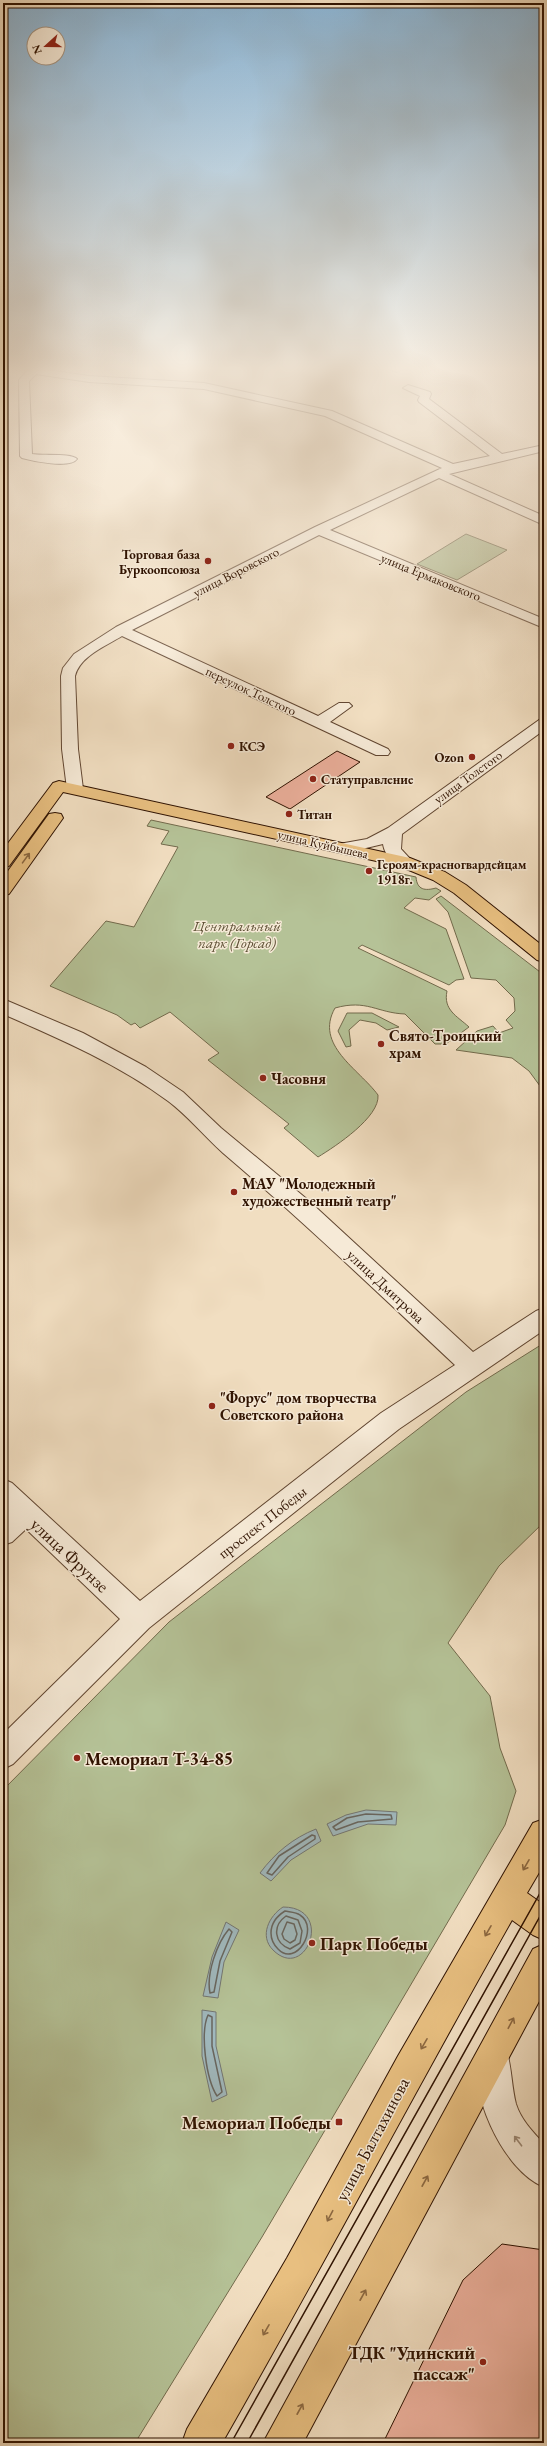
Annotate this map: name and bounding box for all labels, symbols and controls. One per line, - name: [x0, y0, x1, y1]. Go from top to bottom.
- north arrow: [26, 26, 66, 66]
- text: N: [28, 43, 45, 56]
- street label: улица Воровского: [190, 543, 282, 601]
- place label: Торговая база Буркоопсоюза: [119, 546, 200, 578]
- street label: улица Ермаковского: [378, 549, 484, 605]
- marker: Торговая база Буркоопсоюза: [203, 556, 213, 566]
- street label: переулок Толстого: [203, 663, 299, 719]
- place label: КСЭ: [239, 738, 266, 755]
- marker: КСЭ: [226, 741, 236, 751]
- street label: улица Толстого: [430, 746, 506, 808]
- place label: Ozon: [435, 749, 465, 766]
- marker: Ozon: [467, 752, 477, 762]
- place label: Статуправление: [321, 771, 414, 788]
- marker: Статуправление: [308, 774, 318, 784]
- place label: Титан: [297, 806, 332, 823]
- marker: Титан: [284, 809, 294, 819]
- street label: улица Куйбышева: [276, 825, 371, 863]
- one-way arrow: [22, 853, 30, 864]
- place label: Героям-красногвардейцам 1918г.: [377, 856, 527, 888]
- marker: Героям-красногвардейцам 1918г.: [364, 866, 374, 876]
- park label: Центральный парк (Горсад): [192, 916, 281, 952]
- place label: Свято-Троицкий храм: [389, 1026, 502, 1062]
- marker: Свято-Троицкий храм: [376, 1039, 386, 1049]
- place label: Часовня: [271, 1069, 326, 1088]
- marker: Часовня: [258, 1073, 268, 1083]
- place label: МАУ "Молодежный художественный театр": [242, 1174, 397, 1210]
- marker: МАУ "Молодежный художественный театр": [229, 1187, 239, 1197]
- street label: улица Дмитрова: [343, 1245, 429, 1327]
- place label: "Форус" дом творчества Советского района: [220, 1388, 377, 1424]
- marker: "Форус" дом творчества Советского района: [207, 1401, 217, 1411]
- street label: проспект Победы: [214, 1482, 310, 1562]
- street label: улица Фрунзе: [26, 1513, 114, 1597]
- place label: Мемориал Т-34-85: [85, 1747, 233, 1770]
- marker: Мемориал Т-34-85: [72, 1753, 82, 1763]
- one-way arrow: [521, 1859, 529, 1871]
- one-way arrow: [484, 1924, 492, 1936]
- place label: Парк Победы: [320, 1932, 428, 1955]
- marker: Парк Победы: [307, 1938, 317, 1948]
- one-way arrow: [508, 2018, 515, 2030]
- one-way arrow: [420, 2038, 428, 2050]
- street label: улица Балтахинова: [330, 2072, 415, 2205]
- place label: Мемориал Победы: [182, 2111, 331, 2134]
- marker: Мемориал Победы: [334, 2117, 344, 2127]
- one-way arrow: [514, 2136, 522, 2147]
- one-way arrow: [422, 2175, 430, 2187]
- one-way arrow: [326, 2210, 333, 2222]
- one-way arrow: [359, 2289, 367, 2301]
- one-way arrow: [262, 2324, 270, 2336]
- place label: ТДК "Удинский пассаж": [348, 2341, 475, 2385]
- marker: ТДК "Удинский пассаж": [478, 2357, 488, 2367]
- one-way arrow: [297, 2403, 305, 2415]

